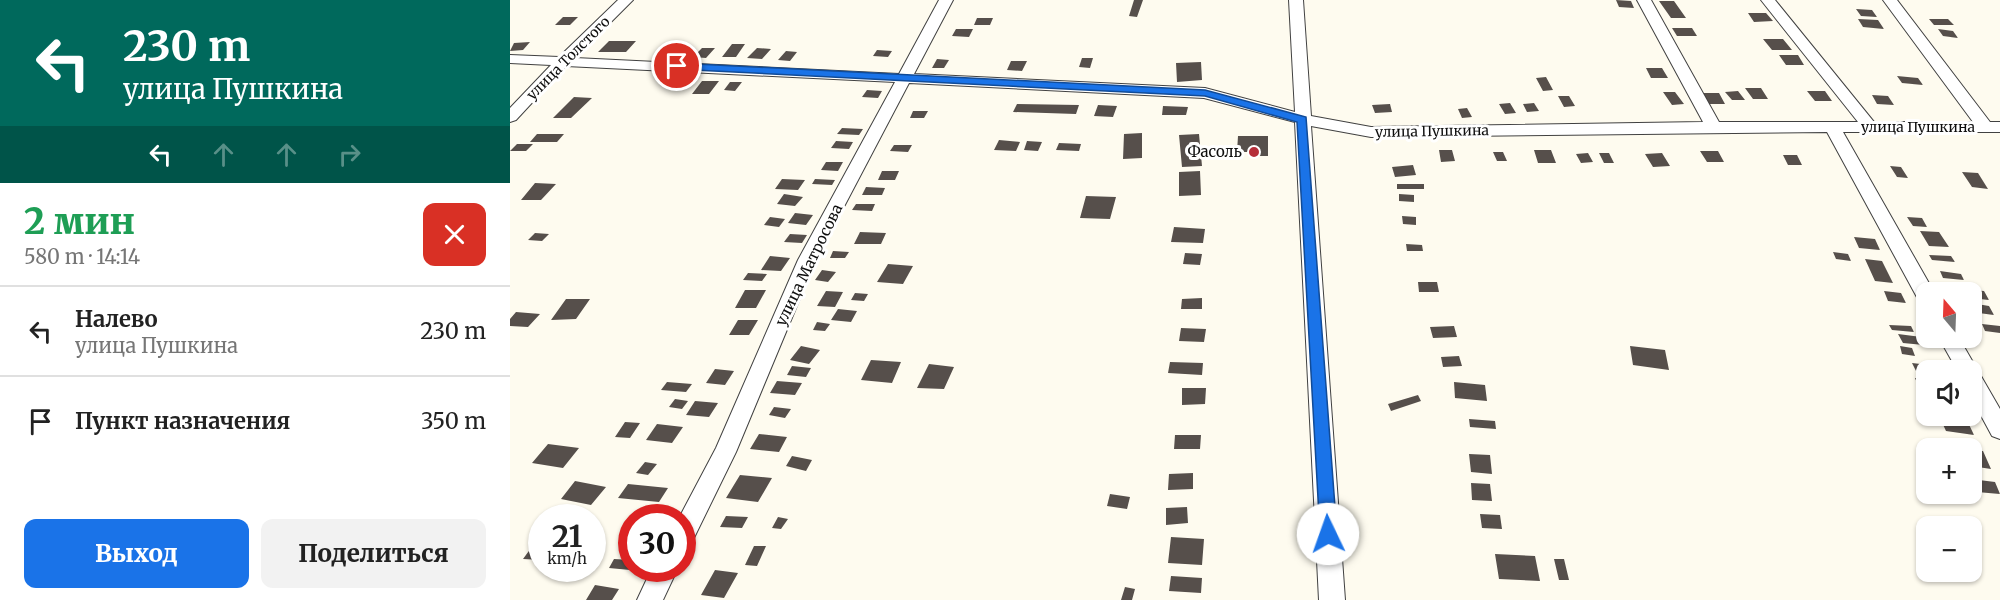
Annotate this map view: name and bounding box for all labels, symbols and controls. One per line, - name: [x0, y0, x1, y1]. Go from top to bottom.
- street label: улица Толстого: [522, 12, 614, 104]
- text: 230 m: [123, 20, 250, 72]
- icon: left: [24, 24, 102, 102]
- pin: [651, 40, 702, 91]
- icon: arrive: [660, 49, 693, 82]
- text: улица Пушкина: [123, 72, 343, 106]
- street label: улица Пушкина: [1861, 118, 1976, 136]
- street label: улица Пушкина: [1375, 121, 1490, 141]
- icon: left: [144, 138, 177, 171]
- icon: ahead: [207, 138, 240, 171]
- icon: ahead: [270, 138, 303, 171]
- icon: right: [333, 138, 366, 171]
- place label: Фасоль: [1187, 142, 1242, 161]
- marker: Фасоль: [1247, 145, 1261, 159]
- text: 2 мин: [24, 199, 135, 244]
- street label: улица Матросова: [771, 201, 846, 329]
- button: close: [423, 203, 486, 266]
- text: 580 m · 14:14: [24, 244, 140, 269]
- north arrow: [1916, 282, 1982, 348]
- map controls: [1916, 282, 1982, 582]
- text: Налево: [75, 305, 158, 333]
- icon: left: [24, 315, 57, 348]
- text: 230 m: [420, 317, 486, 345]
- text: улица Пушкина: [75, 333, 238, 358]
- button: sound: [1916, 360, 1982, 426]
- icon: arrive: [24, 405, 57, 438]
- text: Пункт назначения: [75, 407, 290, 435]
- text: 350 m: [421, 407, 486, 435]
- button: +: [1916, 438, 1982, 504]
- position arrow: [1296, 502, 1360, 566]
- speed limit sign: 30: [618, 504, 696, 582]
- button: −: [1916, 516, 1982, 582]
- text: 21: [552, 517, 582, 555]
- button: Выход: [24, 519, 249, 588]
- button: Поделиться: [261, 519, 486, 588]
- text: km/h: [547, 549, 587, 568]

